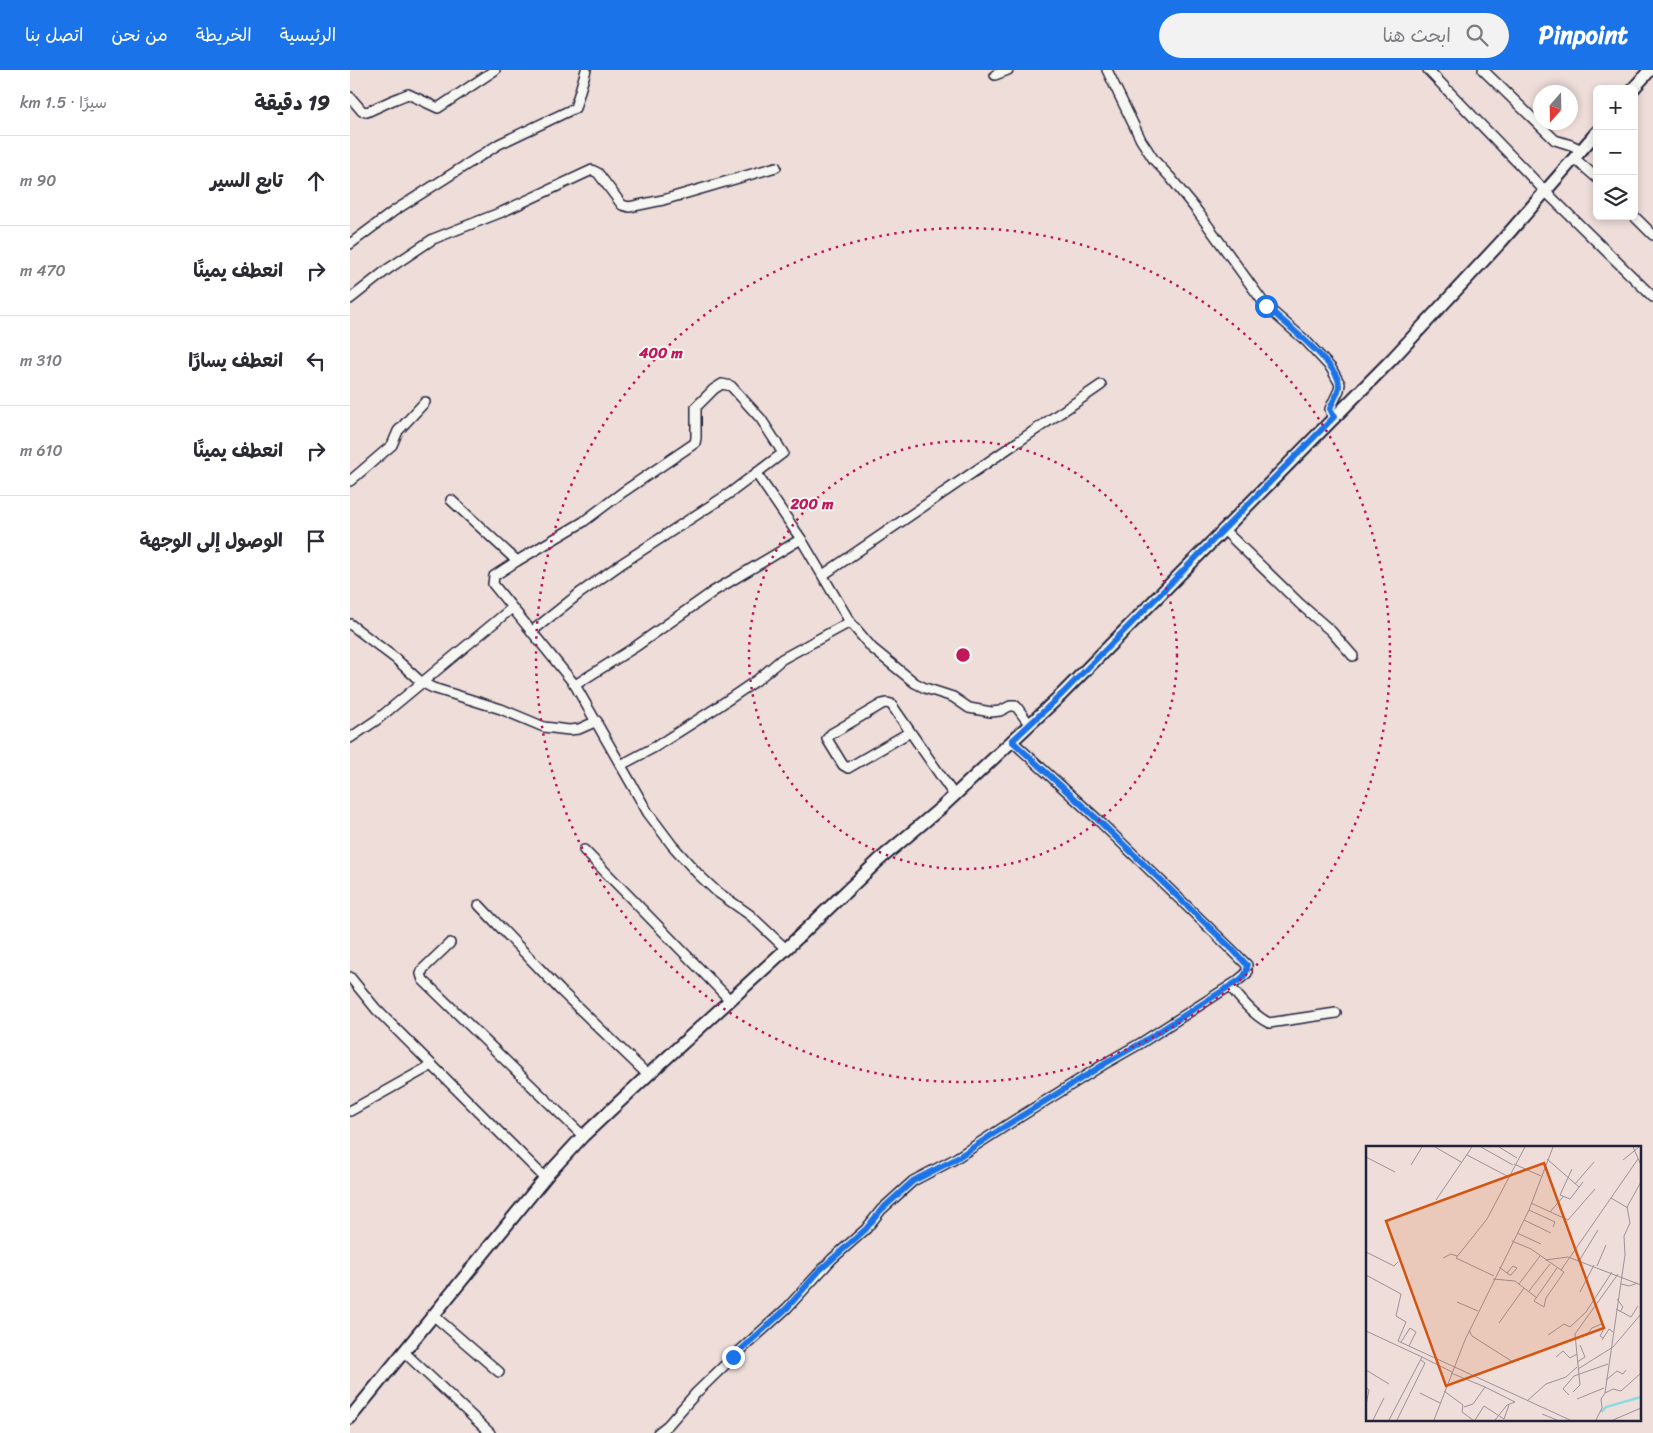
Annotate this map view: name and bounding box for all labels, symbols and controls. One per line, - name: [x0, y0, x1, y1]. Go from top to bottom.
- search box: [1159, 13, 1509, 58]
- text: Pinpoint: [1539, 14, 1628, 56]
- text: اتصل بنا: [25, 19, 84, 51]
- text: من نحن: [112, 19, 168, 51]
- text: الخريطة: [196, 19, 252, 51]
- text: الرئيسية: [280, 19, 336, 51]
- text: ابحث هنا: [1382, 19, 1451, 52]
- icon: search: [1463, 21, 1491, 49]
- text: 19 دقيقة: [254, 84, 330, 122]
- north arrow: [1533, 85, 1578, 130]
- map controls: [1593, 85, 1638, 220]
- button: +: [1593, 85, 1638, 130]
- text: سيرًا · 1.5 km: [20, 88, 107, 117]
- button: −: [1593, 130, 1638, 175]
- text: تابع السير: [210, 164, 283, 197]
- text: 90 m: [20, 166, 56, 195]
- icon: ahead: [302, 167, 330, 195]
- button: layers: [1593, 175, 1638, 220]
- text: انعطف يمينًا: [193, 254, 283, 287]
- text: 470 m: [20, 256, 66, 285]
- icon: right: [302, 257, 330, 285]
- route start: [1255, 295, 1278, 318]
- text: 400 m: [638, 340, 683, 366]
- text: انعطف يسارًا: [188, 344, 283, 377]
- text: 310 m: [20, 346, 62, 375]
- icon: left: [302, 347, 330, 375]
- text: انعطف يمينًا: [193, 434, 283, 467]
- text: 610 m: [20, 436, 63, 465]
- icon: right: [302, 437, 330, 465]
- text: 200 m: [789, 491, 834, 517]
- text: الوصول إلى الوجهة: [140, 524, 283, 557]
- icon: arrive: [302, 527, 330, 555]
- centre of rings: [954, 646, 972, 664]
- inset map: [1366, 1146, 1640, 1420]
- route end: [722, 1346, 745, 1369]

